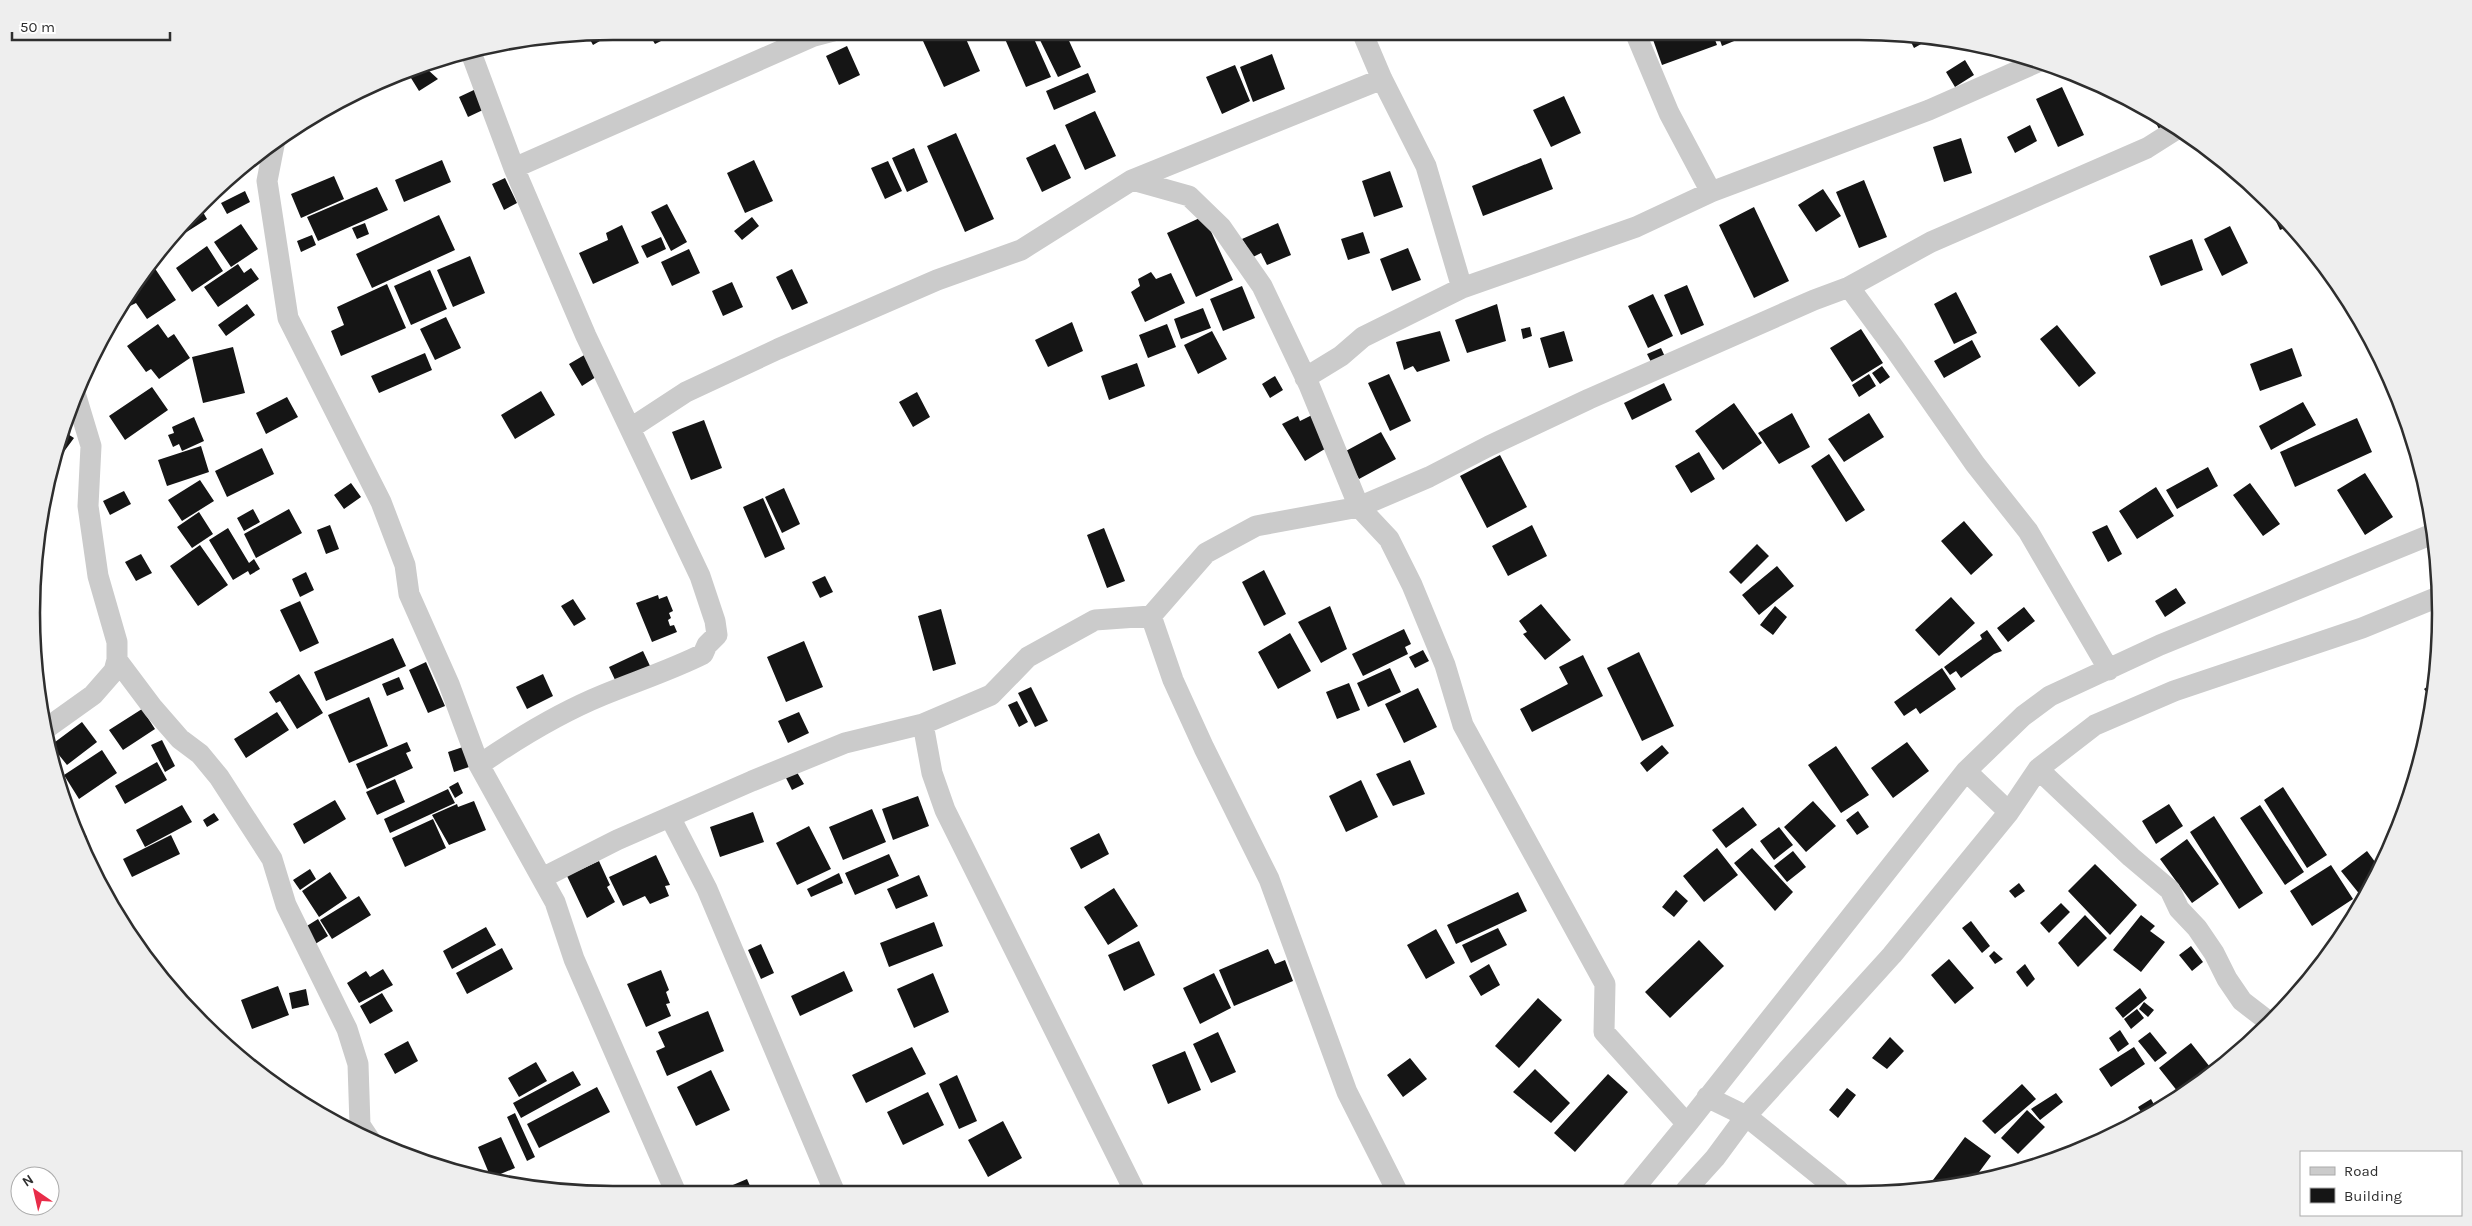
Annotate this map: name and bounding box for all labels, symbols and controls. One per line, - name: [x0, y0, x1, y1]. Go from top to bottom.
- scale bar: [12, 10, 170, 42]
- text: 50 m: [20, 18, 55, 36]
- legend: [2300, 1151, 2462, 1216]
- text: Road: [2344, 1162, 2379, 1180]
- north arrow: [10, 1166, 60, 1216]
- text: N: [19, 1171, 37, 1190]
- text: Building: [2344, 1187, 2402, 1205]

